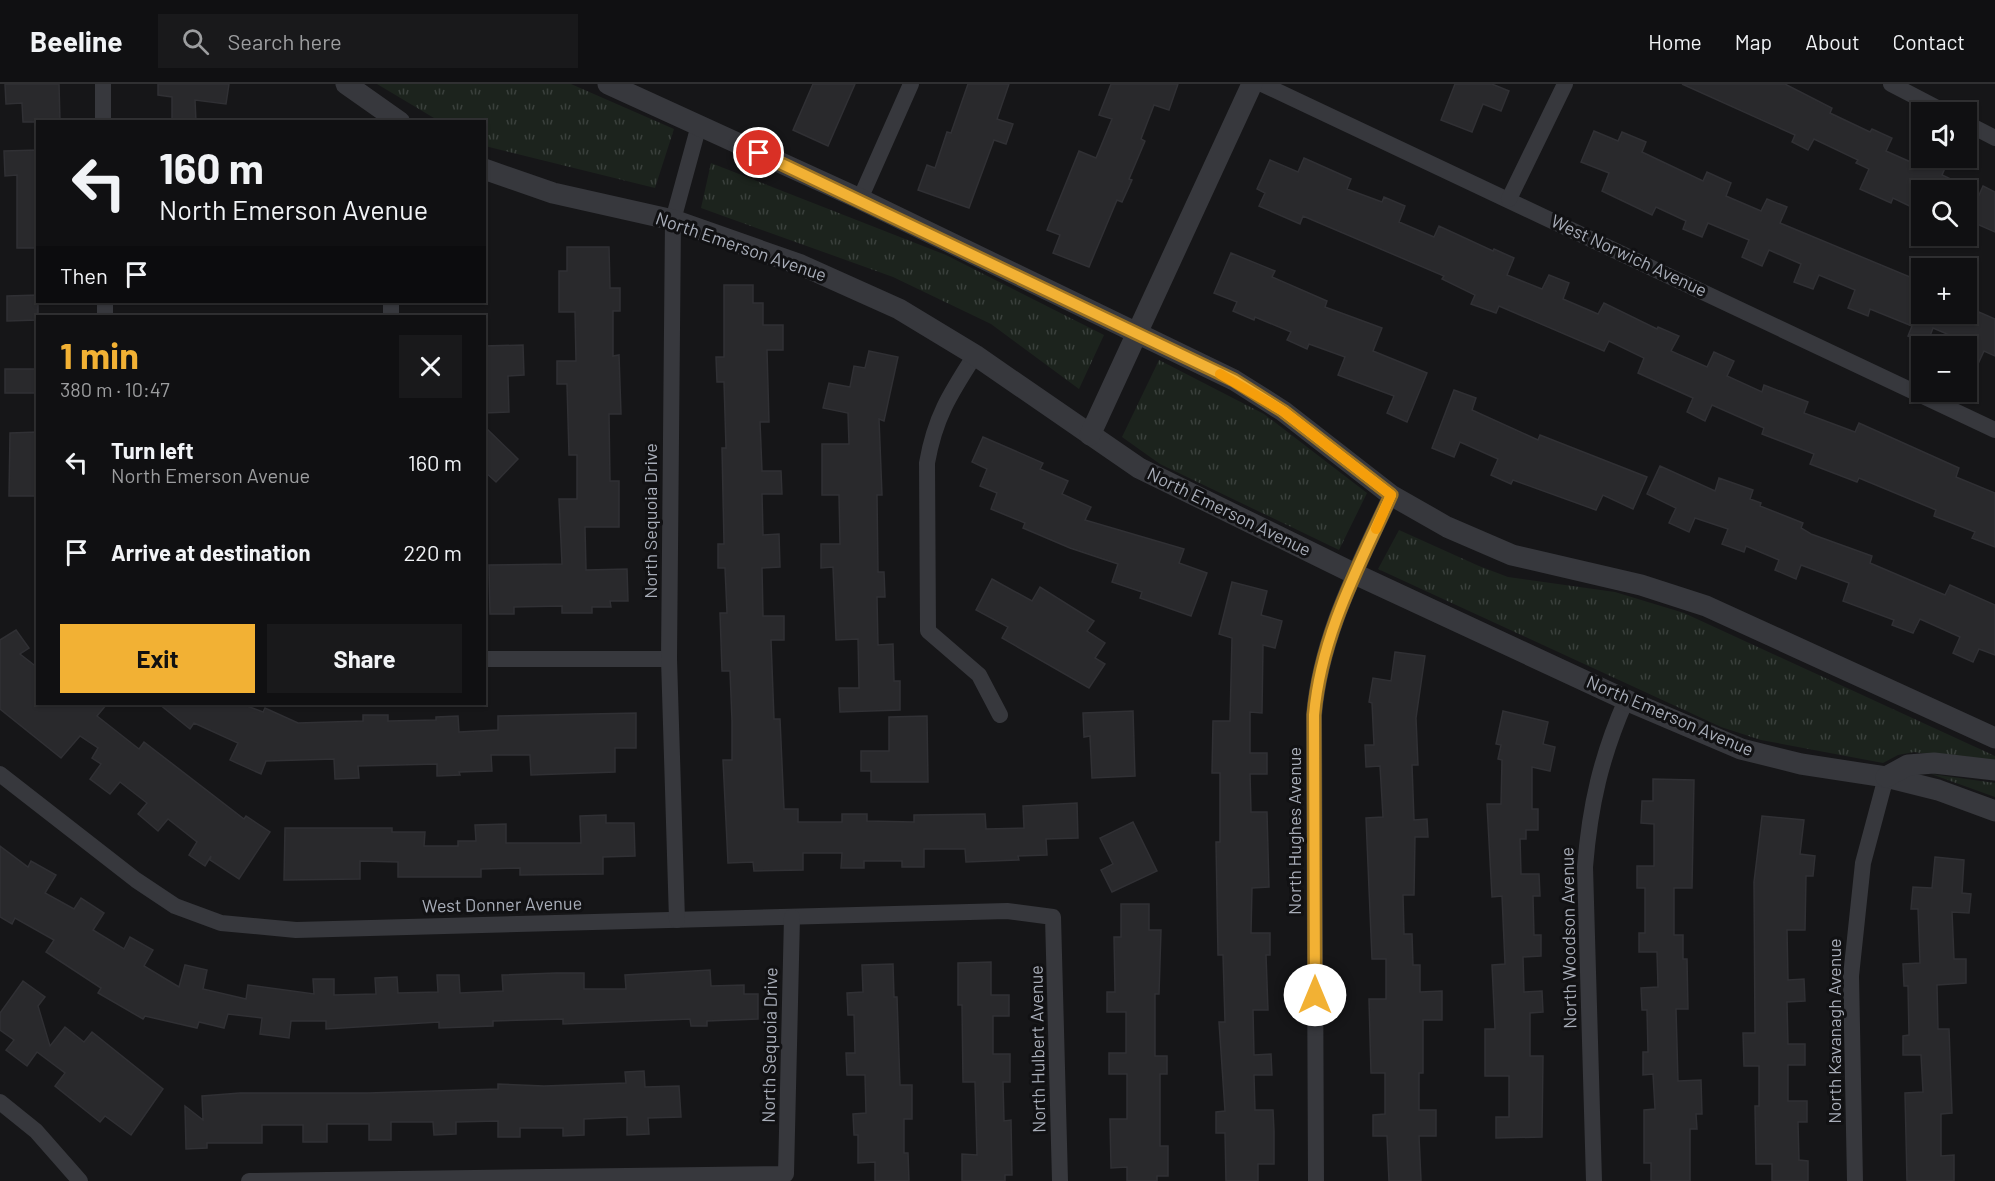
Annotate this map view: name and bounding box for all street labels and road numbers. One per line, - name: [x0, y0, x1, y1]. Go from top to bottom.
- street label: North Emerson Avenue: [653, 206, 830, 286]
- street label: West Norwich Avenue: [1548, 209, 1711, 301]
- street label: North Sequoia Drive: [639, 443, 661, 599]
- street label: North Emerson Avenue: [1144, 462, 1315, 560]
- street label: North Emerson Avenue: [1584, 670, 1757, 760]
- street label: North Hughes Avenue: [1283, 747, 1305, 915]
- street label: North Woodson Avenue: [1555, 847, 1581, 1029]
- street label: West Donner Avenue: [422, 892, 582, 916]
- street label: North Kavanagh Avenue: [1823, 938, 1845, 1124]
- street label: North Hulbert Avenue: [1025, 965, 1049, 1133]
- street label: North Sequoia Drive: [757, 967, 781, 1123]

